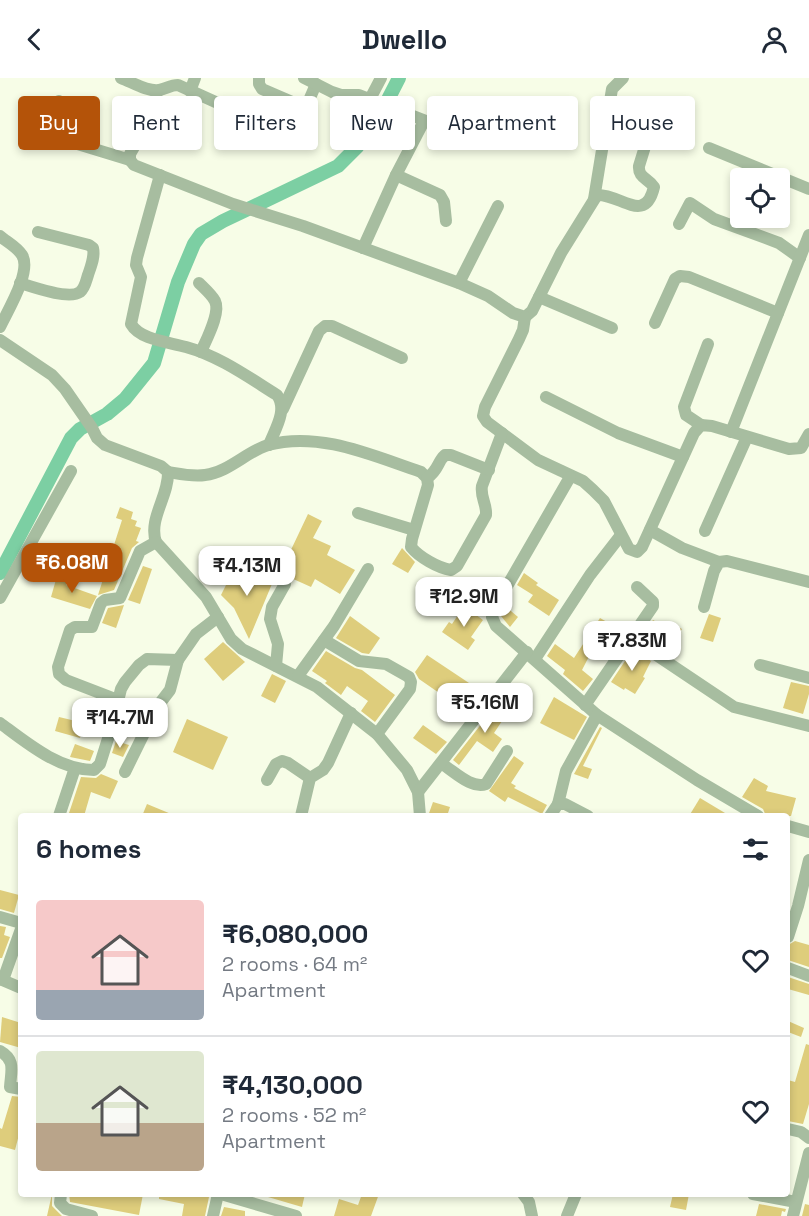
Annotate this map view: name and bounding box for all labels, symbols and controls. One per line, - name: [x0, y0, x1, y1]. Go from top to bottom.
- text: Dwello: [362, 22, 447, 57]
- icon: back: [18, 23, 51, 56]
- icon: person: [758, 23, 791, 56]
- chip: Buy: [18, 96, 100, 150]
- chip: Rent: [112, 96, 202, 150]
- chip: Filters: [214, 96, 318, 150]
- chip: New: [330, 96, 415, 150]
- chip: Apartment: [427, 96, 578, 150]
- chip: House: [590, 96, 695, 150]
- map controls: [730, 168, 790, 228]
- button: locate: [730, 168, 790, 228]
- pin: ₹6.08M: [23, 543, 121, 594]
- pin: ₹4.13M: [198, 546, 296, 597]
- text: ₹6.08M: [35, 549, 109, 575]
- text: ₹4.13M: [213, 552, 281, 578]
- pin: ₹12.9M: [415, 577, 513, 628]
- text: ₹12.9M: [429, 583, 499, 609]
- pin: ₹7.83M: [583, 621, 681, 672]
- text: ₹7.83M: [597, 627, 667, 653]
- pin: ₹5.16M: [436, 683, 534, 734]
- text: ₹5.16M: [451, 689, 519, 715]
- pin: ₹14.7M: [71, 698, 169, 749]
- text: ₹14.7M: [86, 704, 154, 730]
- text: 6 homes: [36, 832, 141, 866]
- icon: filters: [739, 833, 772, 866]
- text: ₹6,080,000: [222, 917, 368, 951]
- icon: home: [84, 924, 156, 996]
- icon: heart: [739, 944, 772, 977]
- text: 2 rooms · 64 m²: [222, 951, 367, 977]
- text: Apartment: [222, 977, 326, 1003]
- text: ₹4,130,000: [222, 1068, 363, 1102]
- icon: home: [84, 1075, 156, 1147]
- icon: heart: [739, 1095, 772, 1128]
- text: 2 rooms · 52 m²: [222, 1102, 366, 1128]
- text: Apartment: [222, 1128, 326, 1154]

